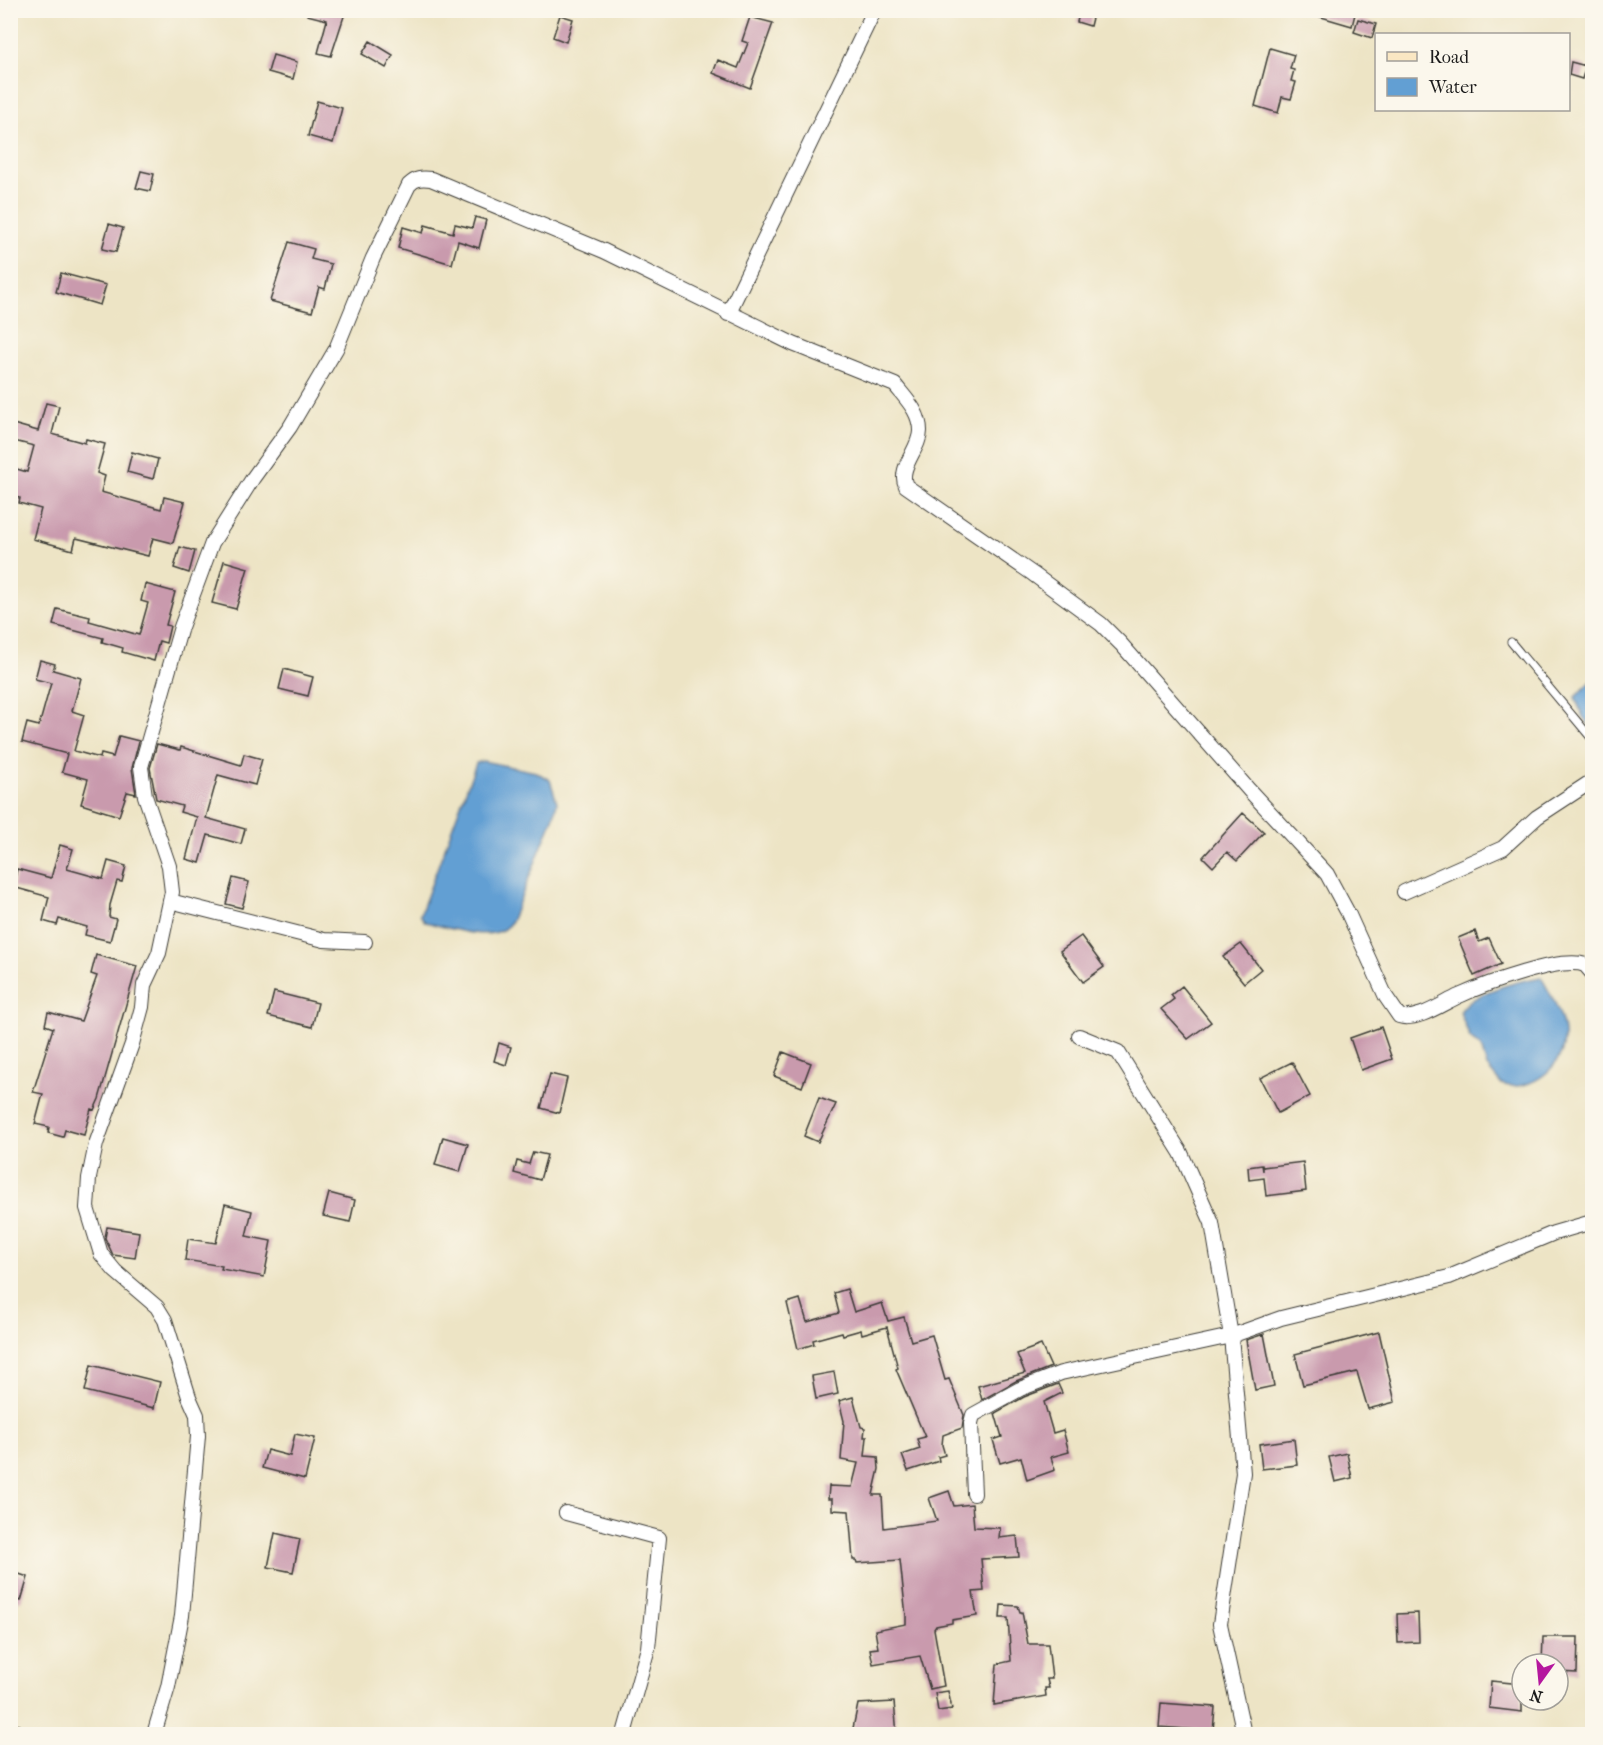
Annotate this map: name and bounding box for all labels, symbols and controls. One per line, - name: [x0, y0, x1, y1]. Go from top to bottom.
- legend: [1375, 33, 1570, 111]
- text: Road: [1429, 47, 1469, 68]
- text: Water: [1428, 77, 1477, 98]
- north arrow: [1510, 1652, 1570, 1712]
- text: N: [1527, 1685, 1545, 1707]

